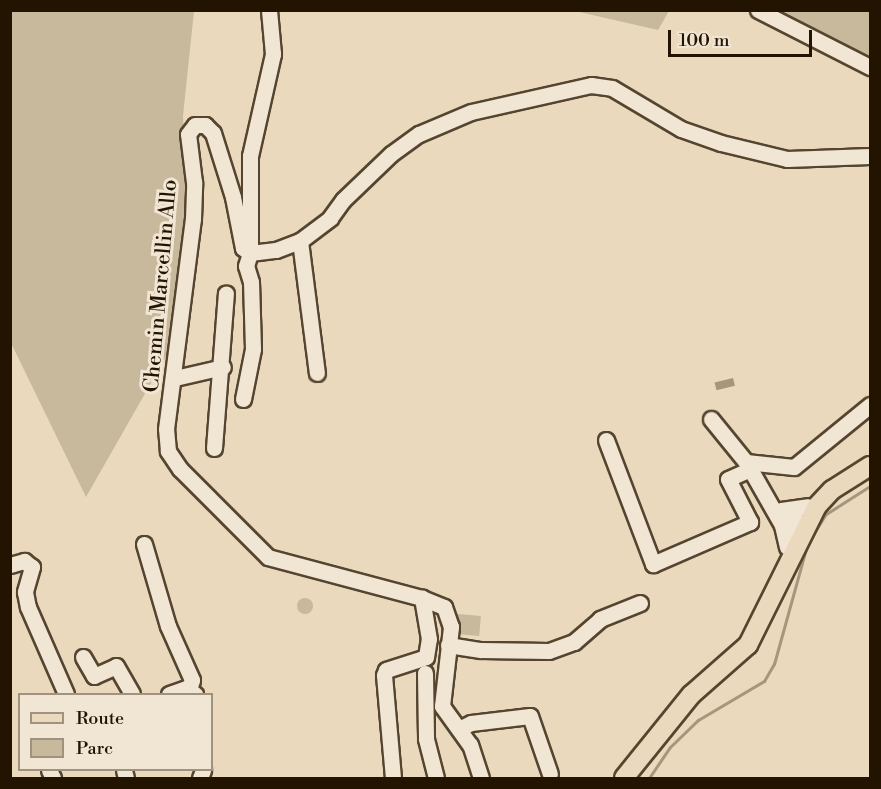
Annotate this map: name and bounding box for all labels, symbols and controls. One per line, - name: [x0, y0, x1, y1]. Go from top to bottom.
- scale bar: [671, 18, 815, 56]
- text: 100 m: [679, 29, 730, 52]
- street label: Chemin Marcellin Allo: [139, 178, 183, 394]
- legend: [18, 693, 213, 771]
- text: Route: [76, 707, 124, 730]
- text: Parc: [76, 737, 113, 760]

